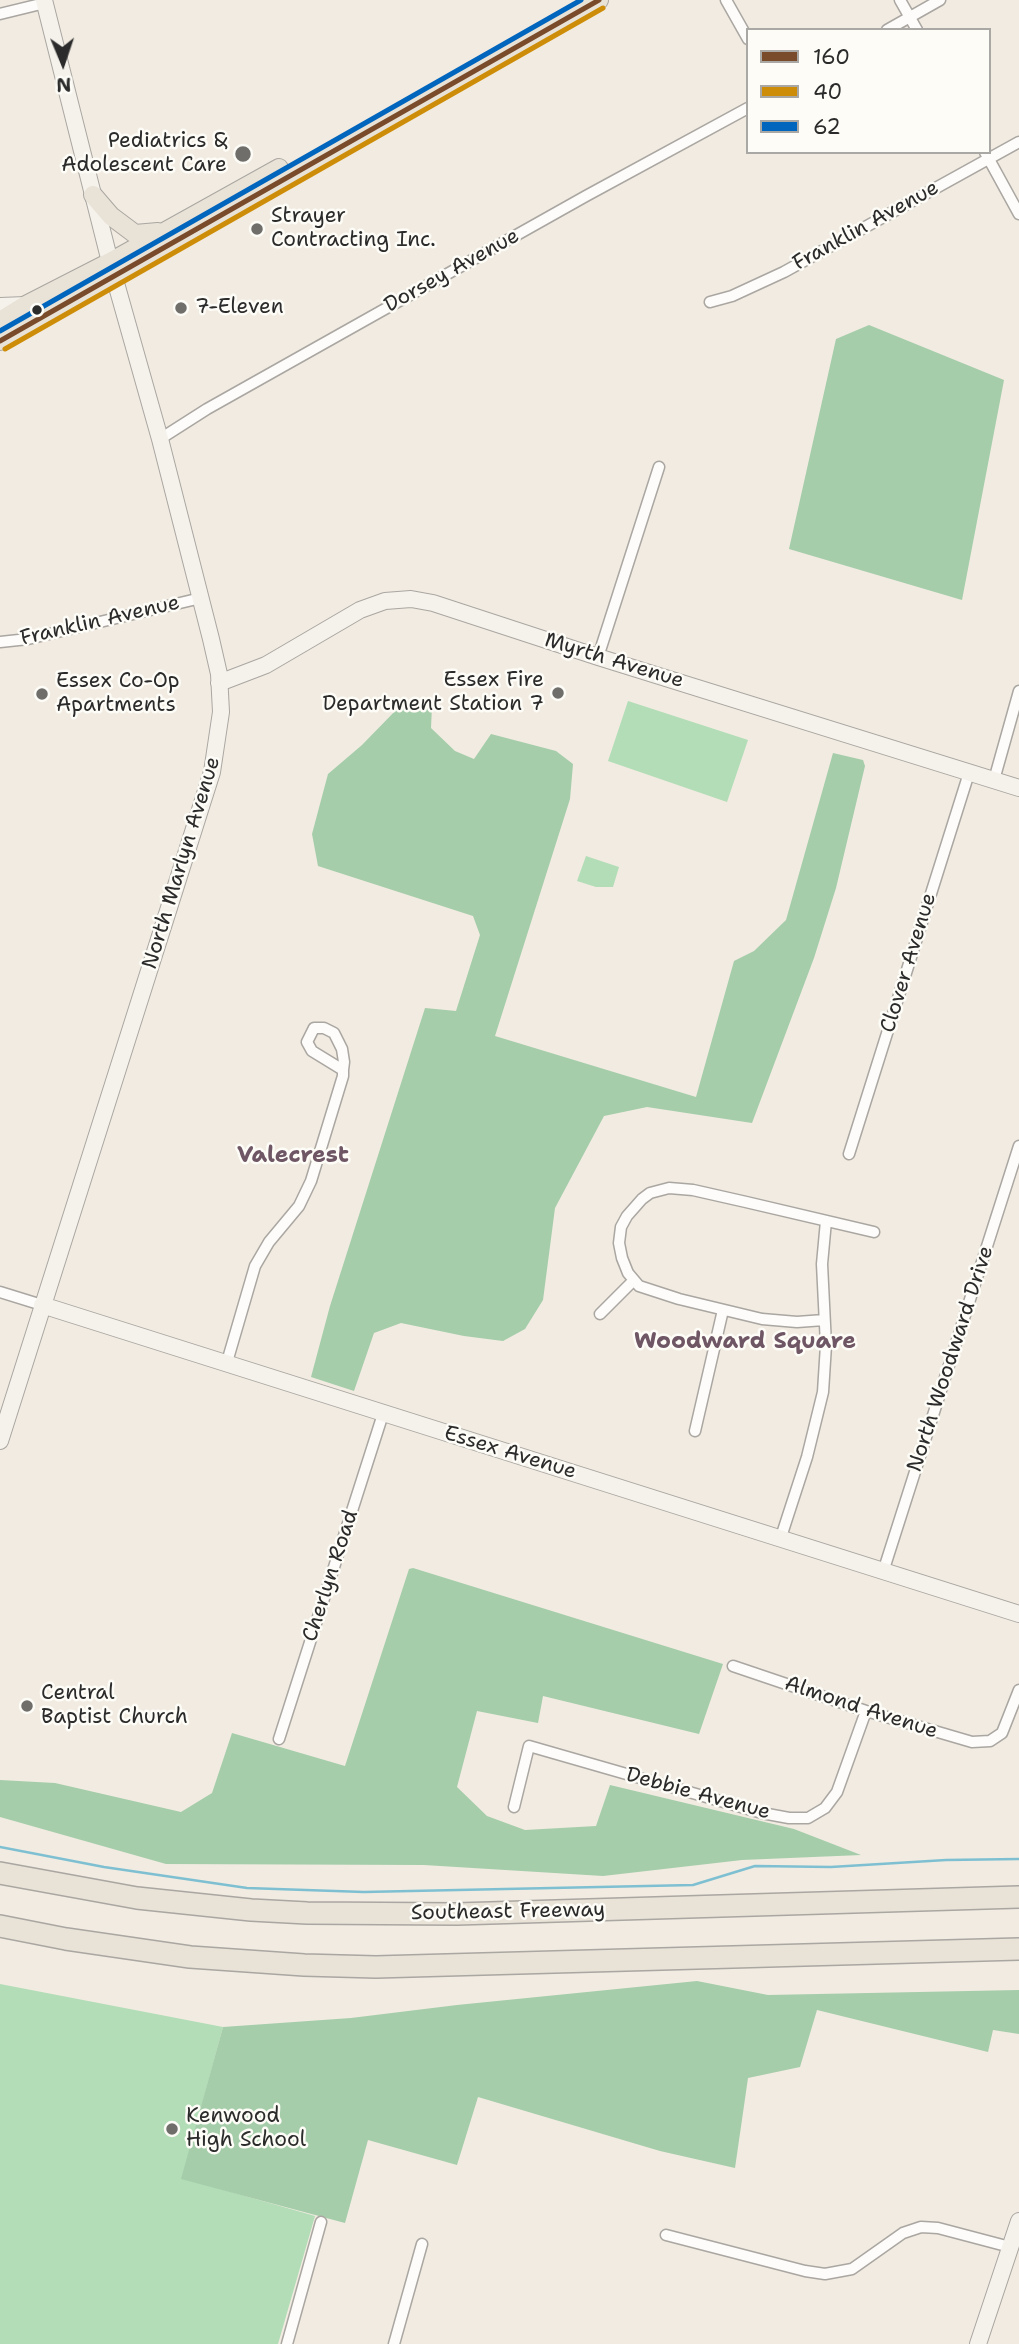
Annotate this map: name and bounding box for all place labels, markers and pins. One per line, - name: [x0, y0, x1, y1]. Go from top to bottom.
- place label: Pediatrics & Adolescent Care: [61, 129, 227, 179]
- marker: Pediatrics & Adolescent Care: [233, 144, 253, 164]
- place label: Strayer Contracting Inc.: [271, 204, 436, 254]
- marker: Strayer Contracting Inc.: [249, 221, 265, 237]
- place label: 7-Eleven: [195, 295, 284, 321]
- marker: 7-Eleven: [173, 300, 189, 316]
- unlabelled marker: [30, 303, 44, 317]
- place label: Essex Fire Department Station 7: [322, 668, 544, 718]
- place label: Essex Co-Op Apartments: [56, 669, 180, 719]
- marker: Essex Fire Department Station 7: [550, 685, 566, 701]
- marker: Essex Co-Op Apartments: [34, 686, 50, 702]
- place label: Central Baptist Church: [41, 1681, 188, 1731]
- marker: Central Baptist Church: [19, 1698, 35, 1714]
- place label: Kenwood High School: [186, 2104, 306, 2154]
- marker: Kenwood High School: [164, 2121, 180, 2137]

